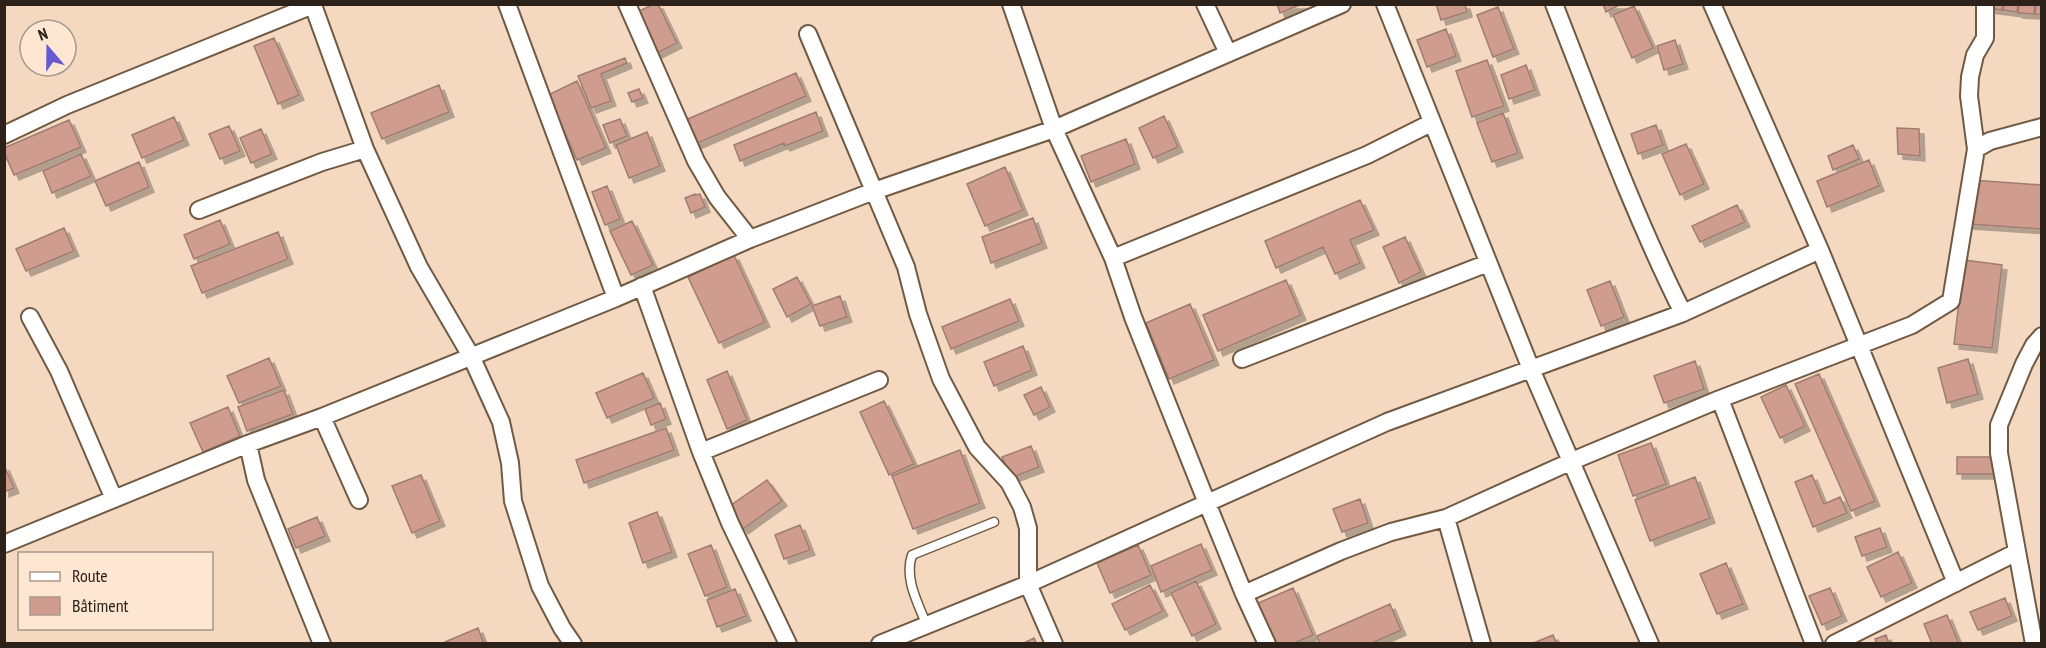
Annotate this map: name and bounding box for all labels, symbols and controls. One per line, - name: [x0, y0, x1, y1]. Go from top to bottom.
- north arrow: [18, 18, 78, 78]
- text: N: [35, 23, 50, 45]
- legend: [18, 552, 213, 630]
- text: Route: [72, 564, 108, 587]
- text: Bâtiment: [72, 594, 129, 617]

